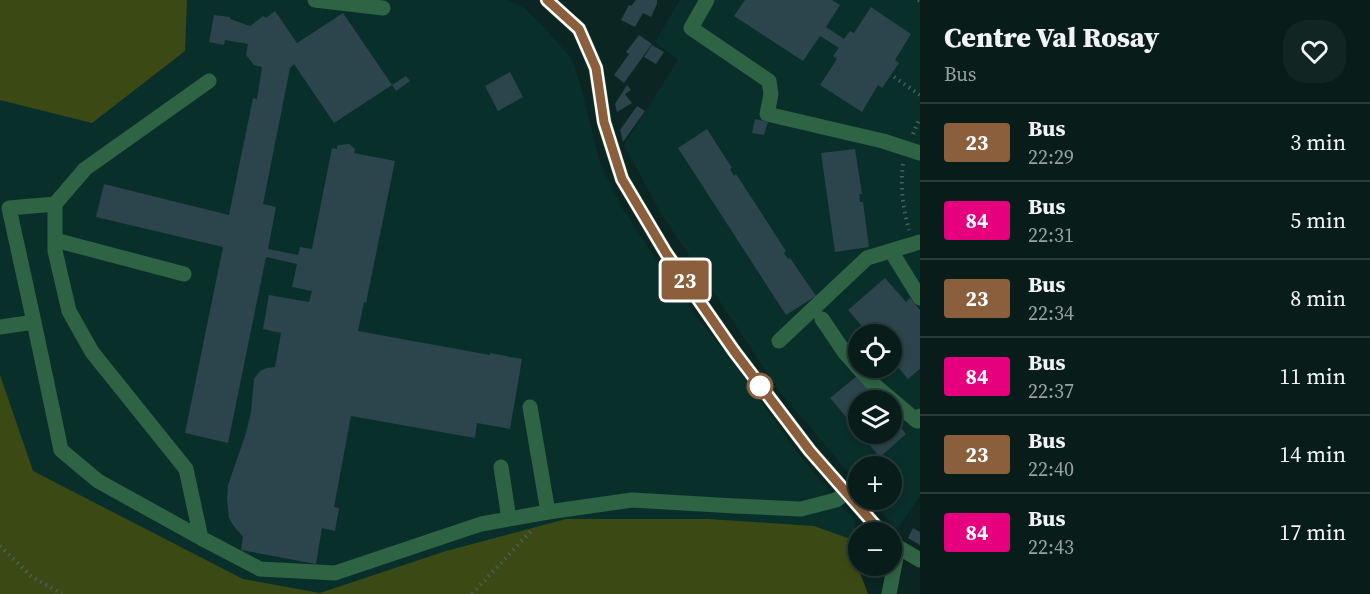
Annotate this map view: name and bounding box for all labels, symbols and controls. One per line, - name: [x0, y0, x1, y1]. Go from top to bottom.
- text: Centre Val Rosay: [944, 18, 1159, 56]
- button: heart: [1283, 20, 1346, 83]
- text: Bus: [944, 60, 977, 88]
- text: Bus: [1028, 113, 1065, 143]
- text: 3 min: [1290, 127, 1346, 157]
- text: 23: [966, 128, 988, 157]
- text: 22:29: [1028, 143, 1074, 171]
- text: Bus: [1028, 191, 1065, 221]
- text: 5 min: [1290, 205, 1346, 235]
- text: 84: [966, 206, 988, 235]
- text: 22:31: [1028, 221, 1074, 249]
- line badge: 23: [658, 260, 712, 300]
- text: 23: [674, 266, 696, 295]
- text: Bus: [1028, 269, 1065, 299]
- text: 8 min: [1290, 283, 1346, 313]
- text: 23: [966, 284, 988, 313]
- text: 22:34: [1028, 299, 1074, 327]
- map controls: [848, 324, 902, 576]
- button: locate: [848, 324, 902, 378]
- text: Bus: [1028, 347, 1065, 377]
- text: 11 min: [1279, 361, 1346, 391]
- text: 84: [966, 362, 988, 391]
- unlabelled marker: [747, 373, 773, 399]
- text: 22:37: [1028, 377, 1074, 405]
- button: layers: [848, 390, 902, 444]
- text: Bus: [1028, 425, 1065, 455]
- text: 14 min: [1279, 439, 1346, 469]
- text: 23: [966, 440, 988, 469]
- text: 22:40: [1028, 455, 1074, 483]
- button: +: [848, 456, 902, 510]
- text: Bus: [1028, 503, 1065, 533]
- text: 17 min: [1279, 517, 1346, 547]
- text: 84: [966, 518, 988, 547]
- button: −: [848, 522, 902, 576]
- text: 22:43: [1028, 533, 1074, 561]

